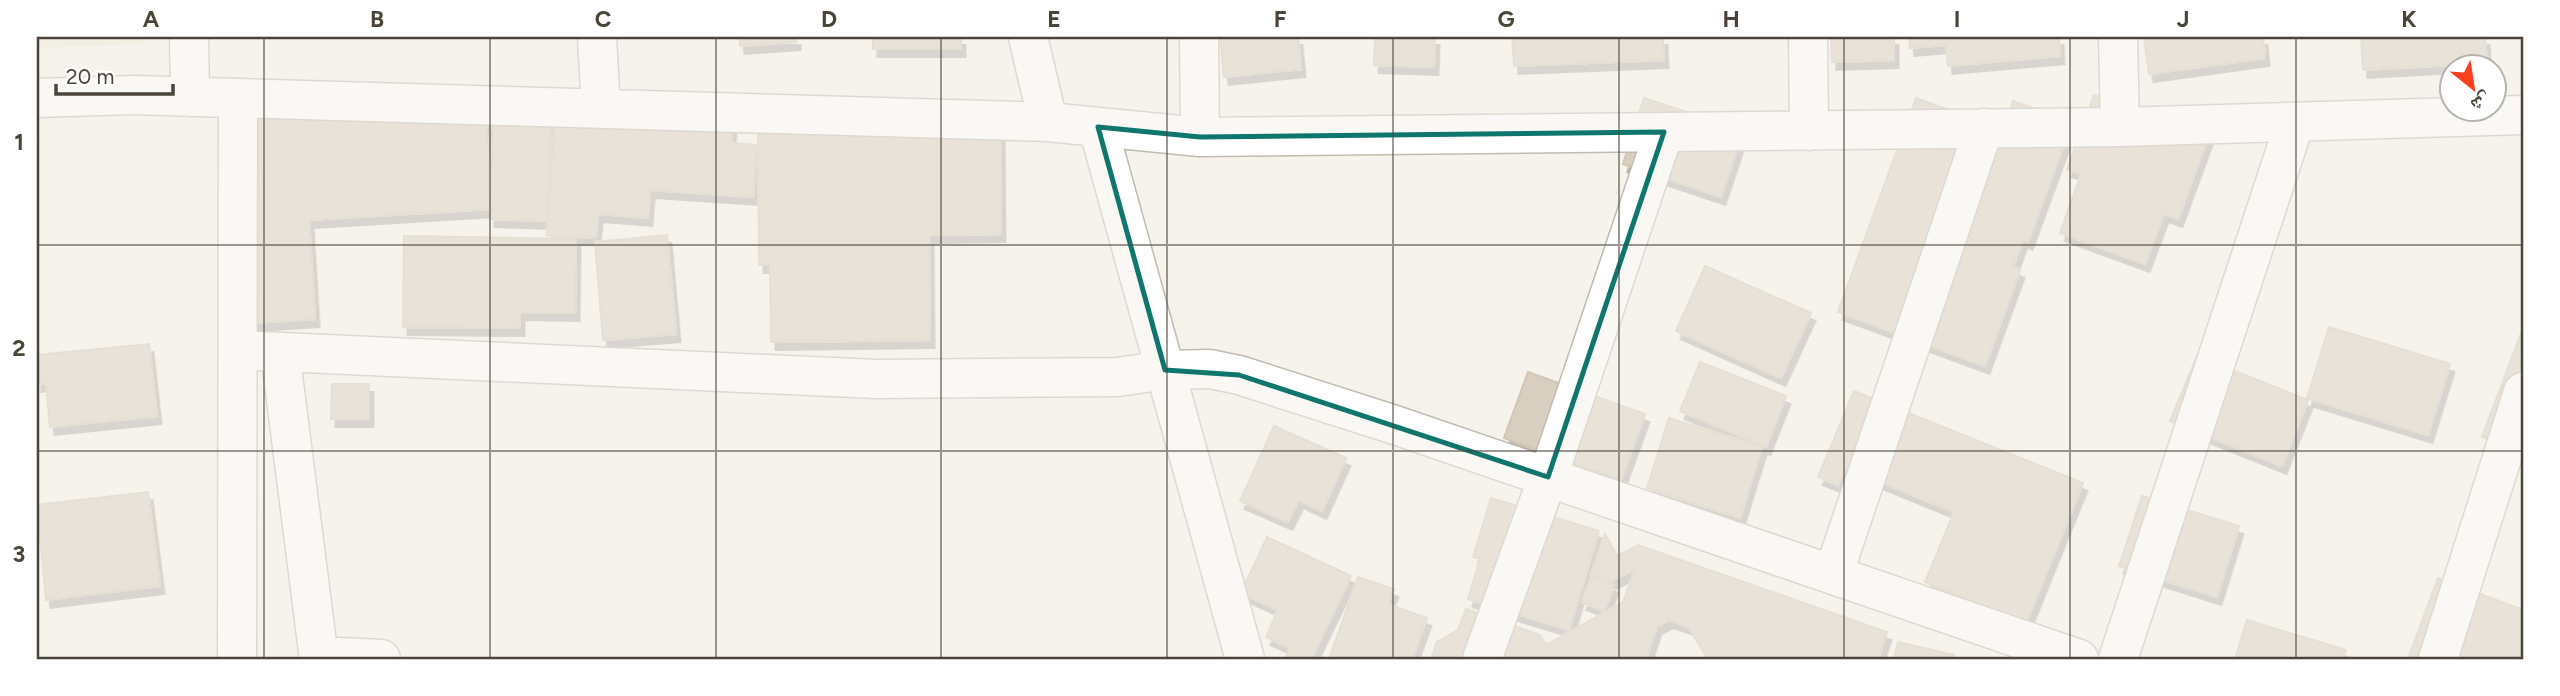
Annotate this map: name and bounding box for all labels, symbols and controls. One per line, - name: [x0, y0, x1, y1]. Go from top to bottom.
- text: A: [143, 5, 160, 33]
- text: B: [370, 5, 384, 33]
- text: C: [595, 5, 612, 33]
- text: D: [821, 5, 837, 33]
- text: E: [1047, 5, 1061, 33]
- text: F: [1274, 5, 1287, 33]
- text: G: [1497, 5, 1515, 33]
- text: H: [1722, 5, 1740, 33]
- text: I: [1954, 5, 1960, 33]
- text: J: [2177, 5, 2189, 33]
- text: K: [2401, 5, 2417, 33]
- scale bar: [56, 52, 173, 96]
- north arrow: [2438, 52, 2508, 122]
- text: 20 m: [66, 64, 114, 89]
- text: ش: [2467, 87, 2496, 117]
- text: 1: [14, 128, 24, 156]
- text: 2: [12, 334, 26, 362]
- text: 3: [13, 540, 25, 568]

